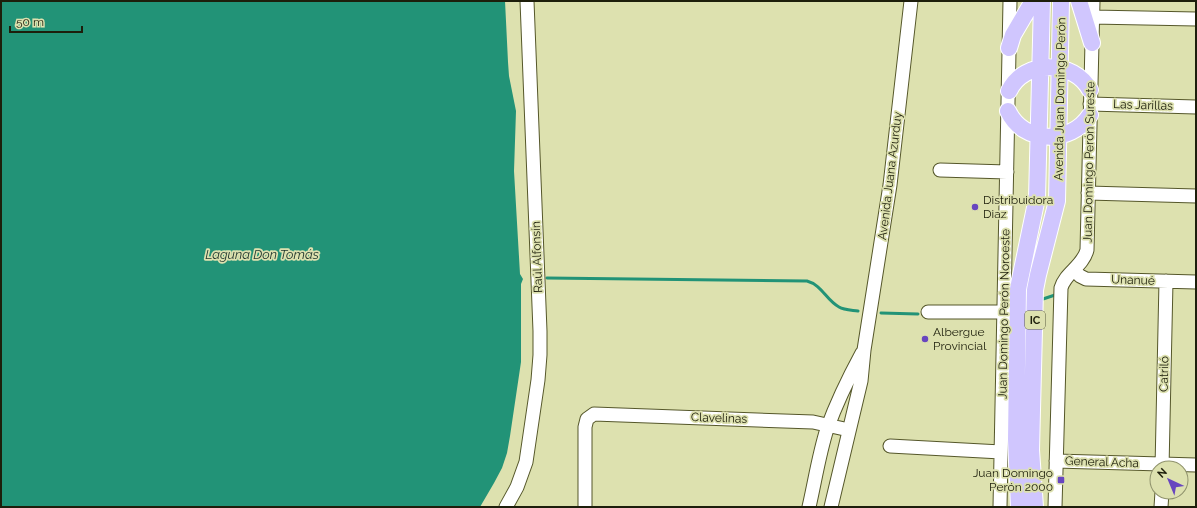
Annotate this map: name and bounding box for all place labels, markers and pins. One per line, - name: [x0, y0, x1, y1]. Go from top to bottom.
- place label: Distribuidora Diaz: [983, 193, 1053, 221]
- marker: Distribuidora Diaz: [970, 202, 980, 212]
- place label: Albergue Provincial: [933, 325, 987, 353]
- marker: Albergue Provincial: [920, 334, 930, 344]
- place label: Juan Domingo Perón 2000: [973, 466, 1053, 494]
- marker: Juan Domingo Perón 2000: [1056, 475, 1066, 485]

